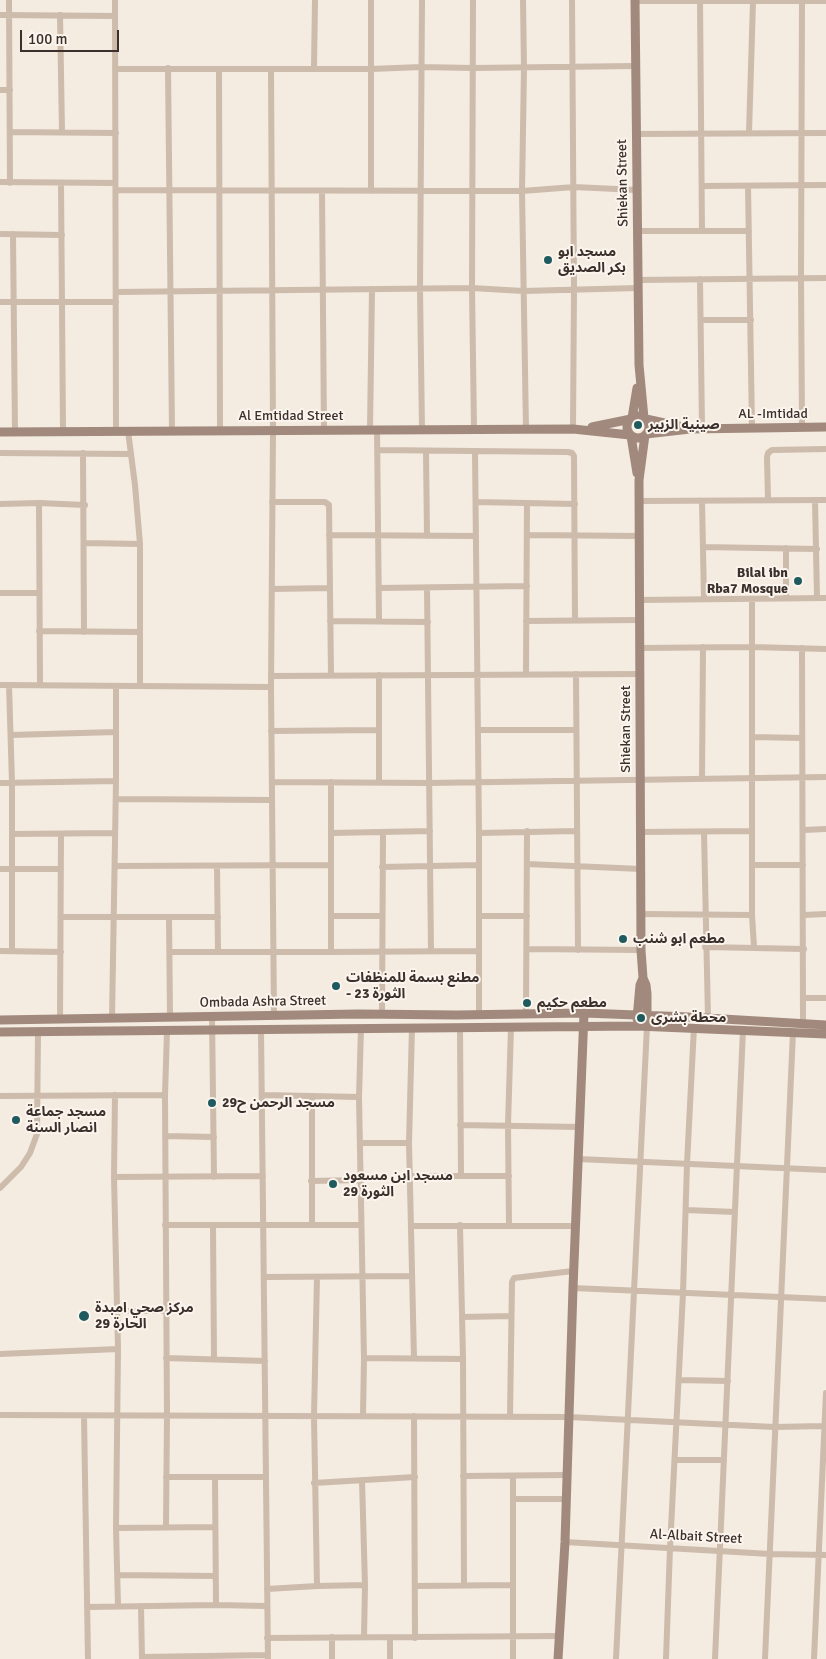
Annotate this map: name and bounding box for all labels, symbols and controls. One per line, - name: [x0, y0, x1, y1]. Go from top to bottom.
- scale bar: [22, 20, 121, 52]
- text: 100 m: [28, 30, 68, 48]
- street label: Shiekan Street: [614, 139, 632, 227]
- place label: مسجد ابو بكر الصديق: [558, 244, 626, 276]
- marker: مسجد ابو بكر الصديق: [542, 254, 554, 266]
- street label: AL -Imtidad: [738, 406, 808, 422]
- street label: Al Emtidad Street: [239, 408, 343, 424]
- place label: صينية الزبير: [648, 417, 720, 433]
- marker: صينية الزبير: [632, 419, 644, 431]
- place label: Bilal ibn Rba7 Mosque: [707, 565, 788, 598]
- marker: Bilal ibn Rba7 Mosque: [792, 575, 804, 587]
- street label: Shiekan Street: [618, 685, 634, 773]
- place label: مطعم ابو شنب: [633, 931, 725, 947]
- marker: مطعم ابو شنب: [617, 933, 629, 945]
- place label: مطنع بسمة للمنظفات - الثورة 23: [346, 970, 480, 1002]
- marker: مطنع بسمة للمنظفات - الثورة 23: [330, 980, 342, 992]
- street label: Ombada Ashra Street: [200, 992, 326, 1012]
- place label: مطعم حكيم: [537, 995, 607, 1011]
- marker: مطعم حكيم: [521, 997, 533, 1009]
- place label: محطة بشرى: [651, 1010, 726, 1026]
- marker: محطة بشرى: [635, 1012, 647, 1024]
- place label: مسجد الرحمن ح29: [222, 1095, 335, 1111]
- marker: مسجد الرحمن ح29: [206, 1097, 218, 1109]
- place label: مسجد جماعة انصار السنة: [26, 1104, 106, 1136]
- marker: مسجد جماعة انصار السنة: [10, 1114, 22, 1126]
- place label: مسجد ابن مسعود الثورة 29: [343, 1168, 453, 1200]
- marker: مسجد ابن مسعود الثورة 29: [327, 1178, 339, 1190]
- place label: مركز صحي امبدة الحارة 29: [95, 1300, 194, 1332]
- marker: مركز صحي امبدة الحارة 29: [77, 1309, 91, 1323]
- street label: Al-Albait Street: [649, 1526, 743, 1548]

